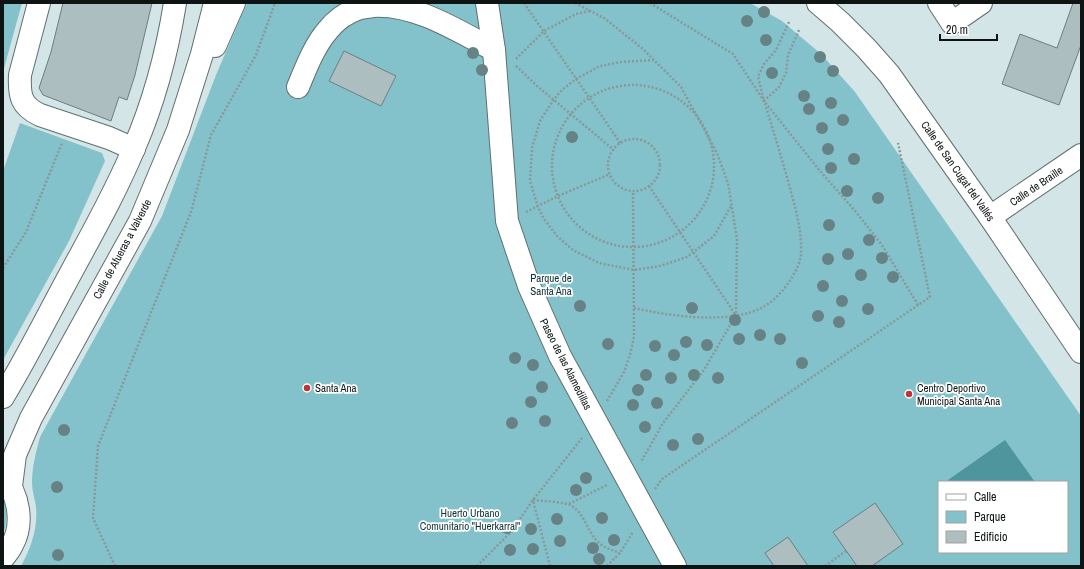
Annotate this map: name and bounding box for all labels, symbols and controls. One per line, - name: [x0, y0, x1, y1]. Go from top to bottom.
- scale bar: [940, 16, 997, 42]
- text: 20 m: [946, 22, 968, 38]
- street label: Calle de San Cugat del Vallés: [918, 118, 998, 224]
- street label: Calle de Braille: [1007, 163, 1065, 209]
- street label: Calle de Afueras a Valverde: [90, 197, 154, 301]
- park label: Parque de Santa Ana: [530, 271, 572, 298]
- street label: Paseo de las Alamedillas: [537, 316, 595, 413]
- place label: Santa Ana: [315, 381, 357, 395]
- place label: Centro Deportivo Municipal Santa Ana: [917, 381, 1000, 408]
- marker: Santa Ana: [302, 383, 312, 393]
- marker: Centro Deportivo Municipal Santa Ana: [904, 389, 914, 399]
- legend: [938, 481, 1068, 553]
- text: Calle: [974, 489, 996, 505]
- park label: Huerto Urbano Comunitario "Huerkarral": [420, 506, 520, 533]
- text: Parque: [974, 509, 1006, 525]
- text: Edificio: [974, 529, 1007, 545]

